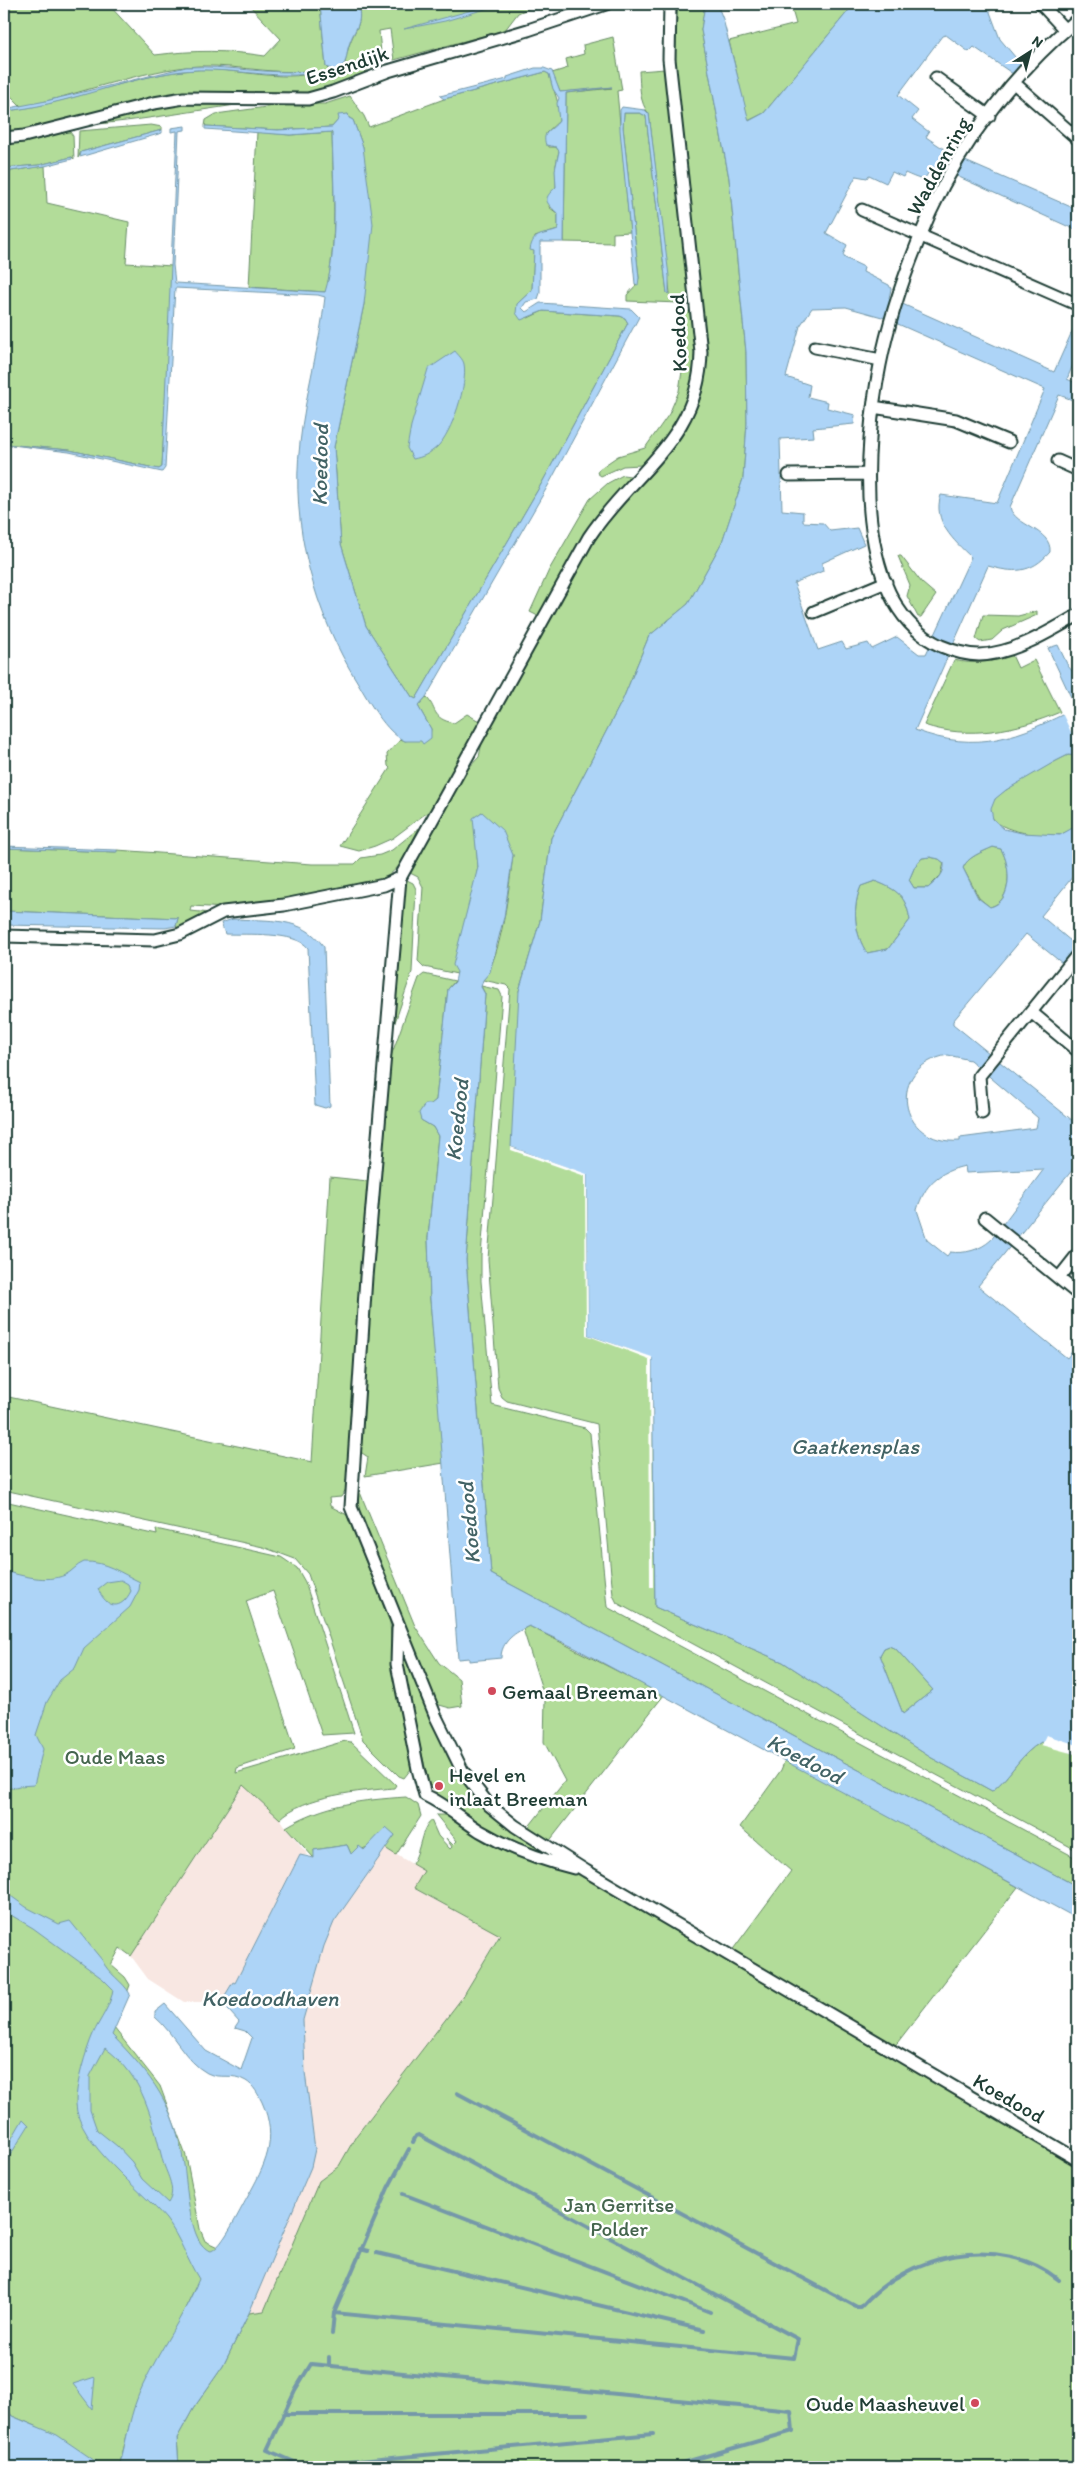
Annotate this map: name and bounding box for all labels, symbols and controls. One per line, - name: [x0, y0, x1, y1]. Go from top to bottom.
- north arrow: [1004, 28, 1054, 78]
- text: N: [1029, 32, 1046, 52]
- street label: Essendijk: [303, 40, 392, 90]
- street label: Waddenring: [901, 112, 975, 220]
- street label: Koedood: [664, 293, 692, 373]
- water label: Koedood: [306, 422, 334, 506]
- water label: Koedood: [439, 1076, 475, 1162]
- water label: Gaatkensplas: [791, 1433, 920, 1460]
- water label: Koedood: [452, 1479, 486, 1565]
- place label: Gemaal Breeman: [502, 1679, 658, 1704]
- marker: Gemaal Breeman: [486, 1685, 498, 1697]
- water label: Koedood: [762, 1728, 850, 1791]
- park label: Oude Maas: [65, 1744, 165, 1769]
- place label: Hevel en inlaat Breeman: [449, 1762, 588, 1811]
- marker: Hevel en inlaat Breeman: [433, 1780, 445, 1792]
- water label: Koedoodhaven: [201, 1985, 339, 2012]
- street label: Koedood: [969, 2068, 1049, 2128]
- park label: Jan Gerritse Polder: [564, 2192, 674, 2241]
- place label: Oude Maasheuvel: [806, 2391, 965, 2416]
- marker: Oude Maasheuvel: [969, 2397, 981, 2409]

